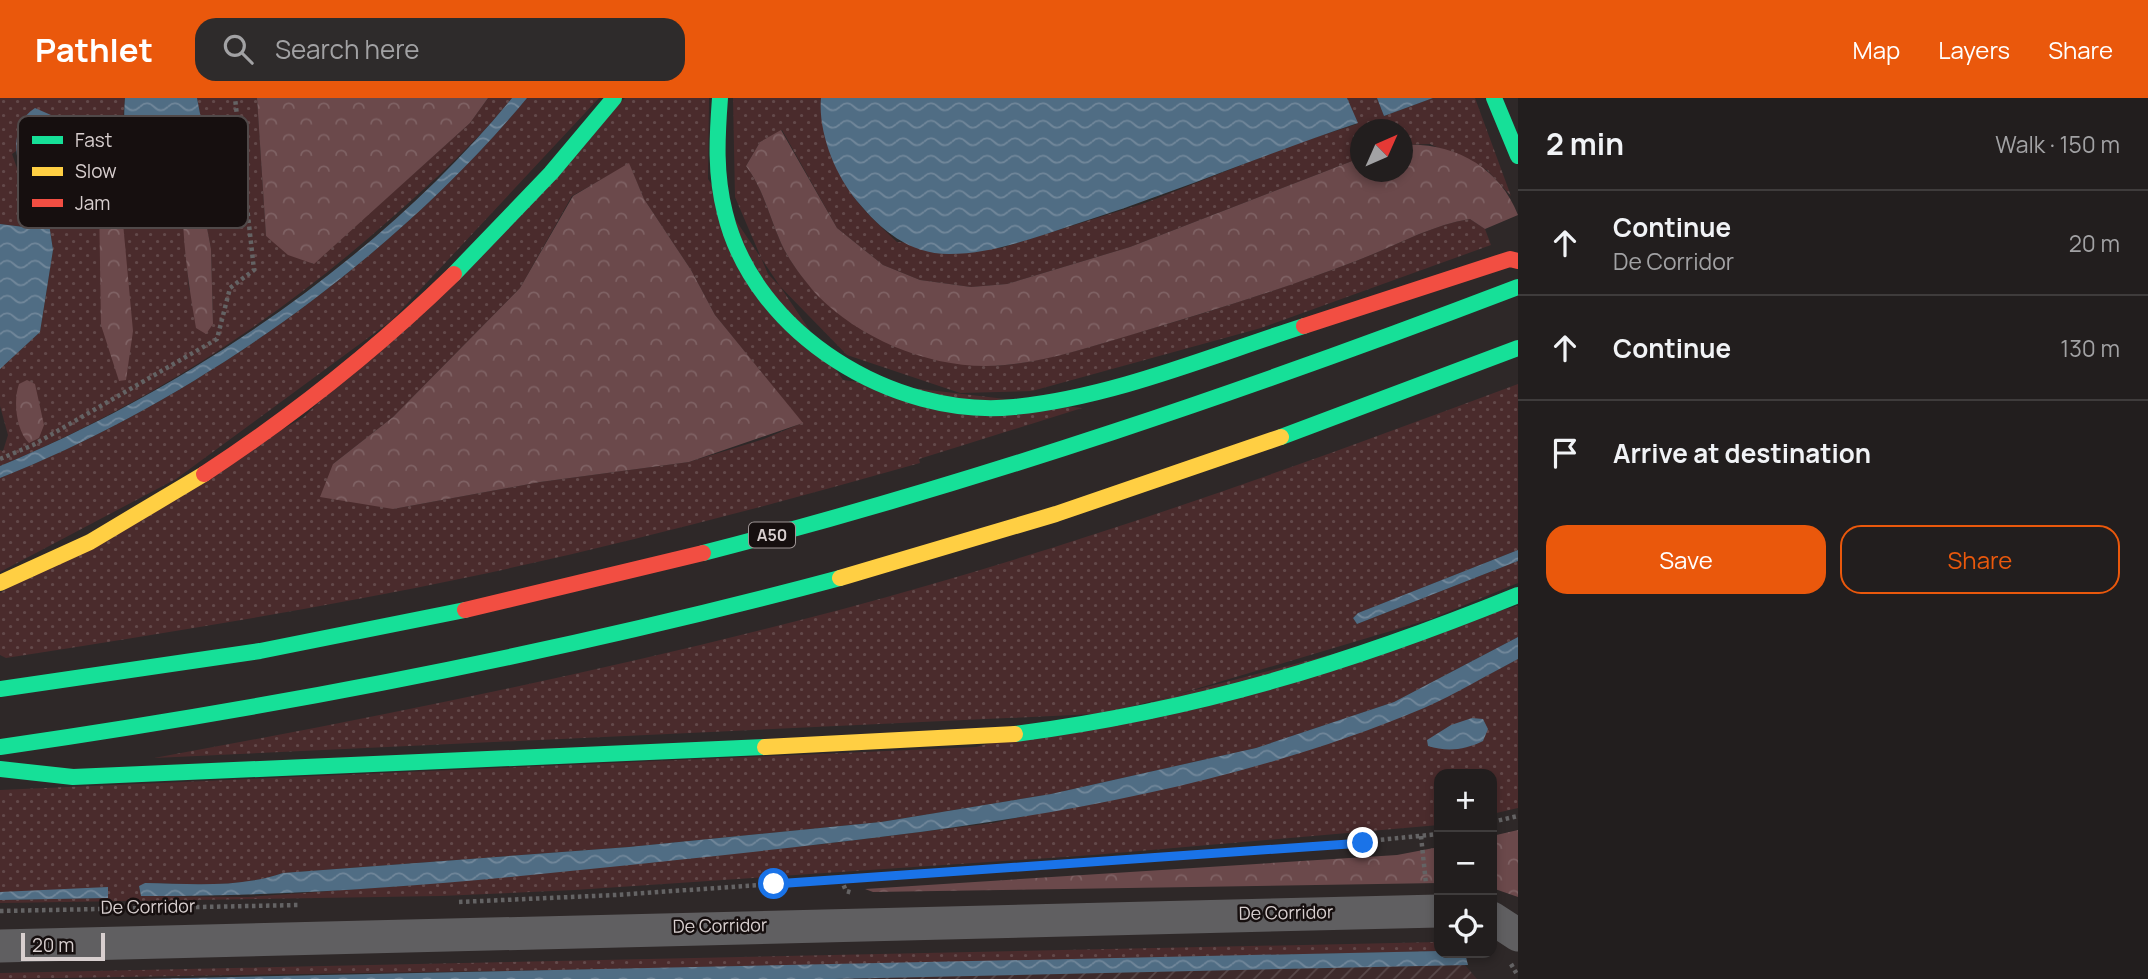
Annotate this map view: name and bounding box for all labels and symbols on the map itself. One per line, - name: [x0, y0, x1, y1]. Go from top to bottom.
- legend: [18, 116, 248, 228]
- north arrow: [1350, 119, 1413, 182]
- text: Fast: [75, 127, 112, 153]
- text: Slow: [75, 158, 117, 184]
- text: Jam: [75, 190, 110, 216]
- road number: A50: [749, 522, 795, 548]
- route end: [1347, 827, 1378, 858]
- route start: [758, 868, 789, 899]
- street label: De Corridor: [100, 893, 196, 919]
- street label: De Corridor: [1238, 899, 1334, 925]
- street label: De Corridor: [672, 912, 768, 938]
- scale bar: [21, 930, 105, 962]

